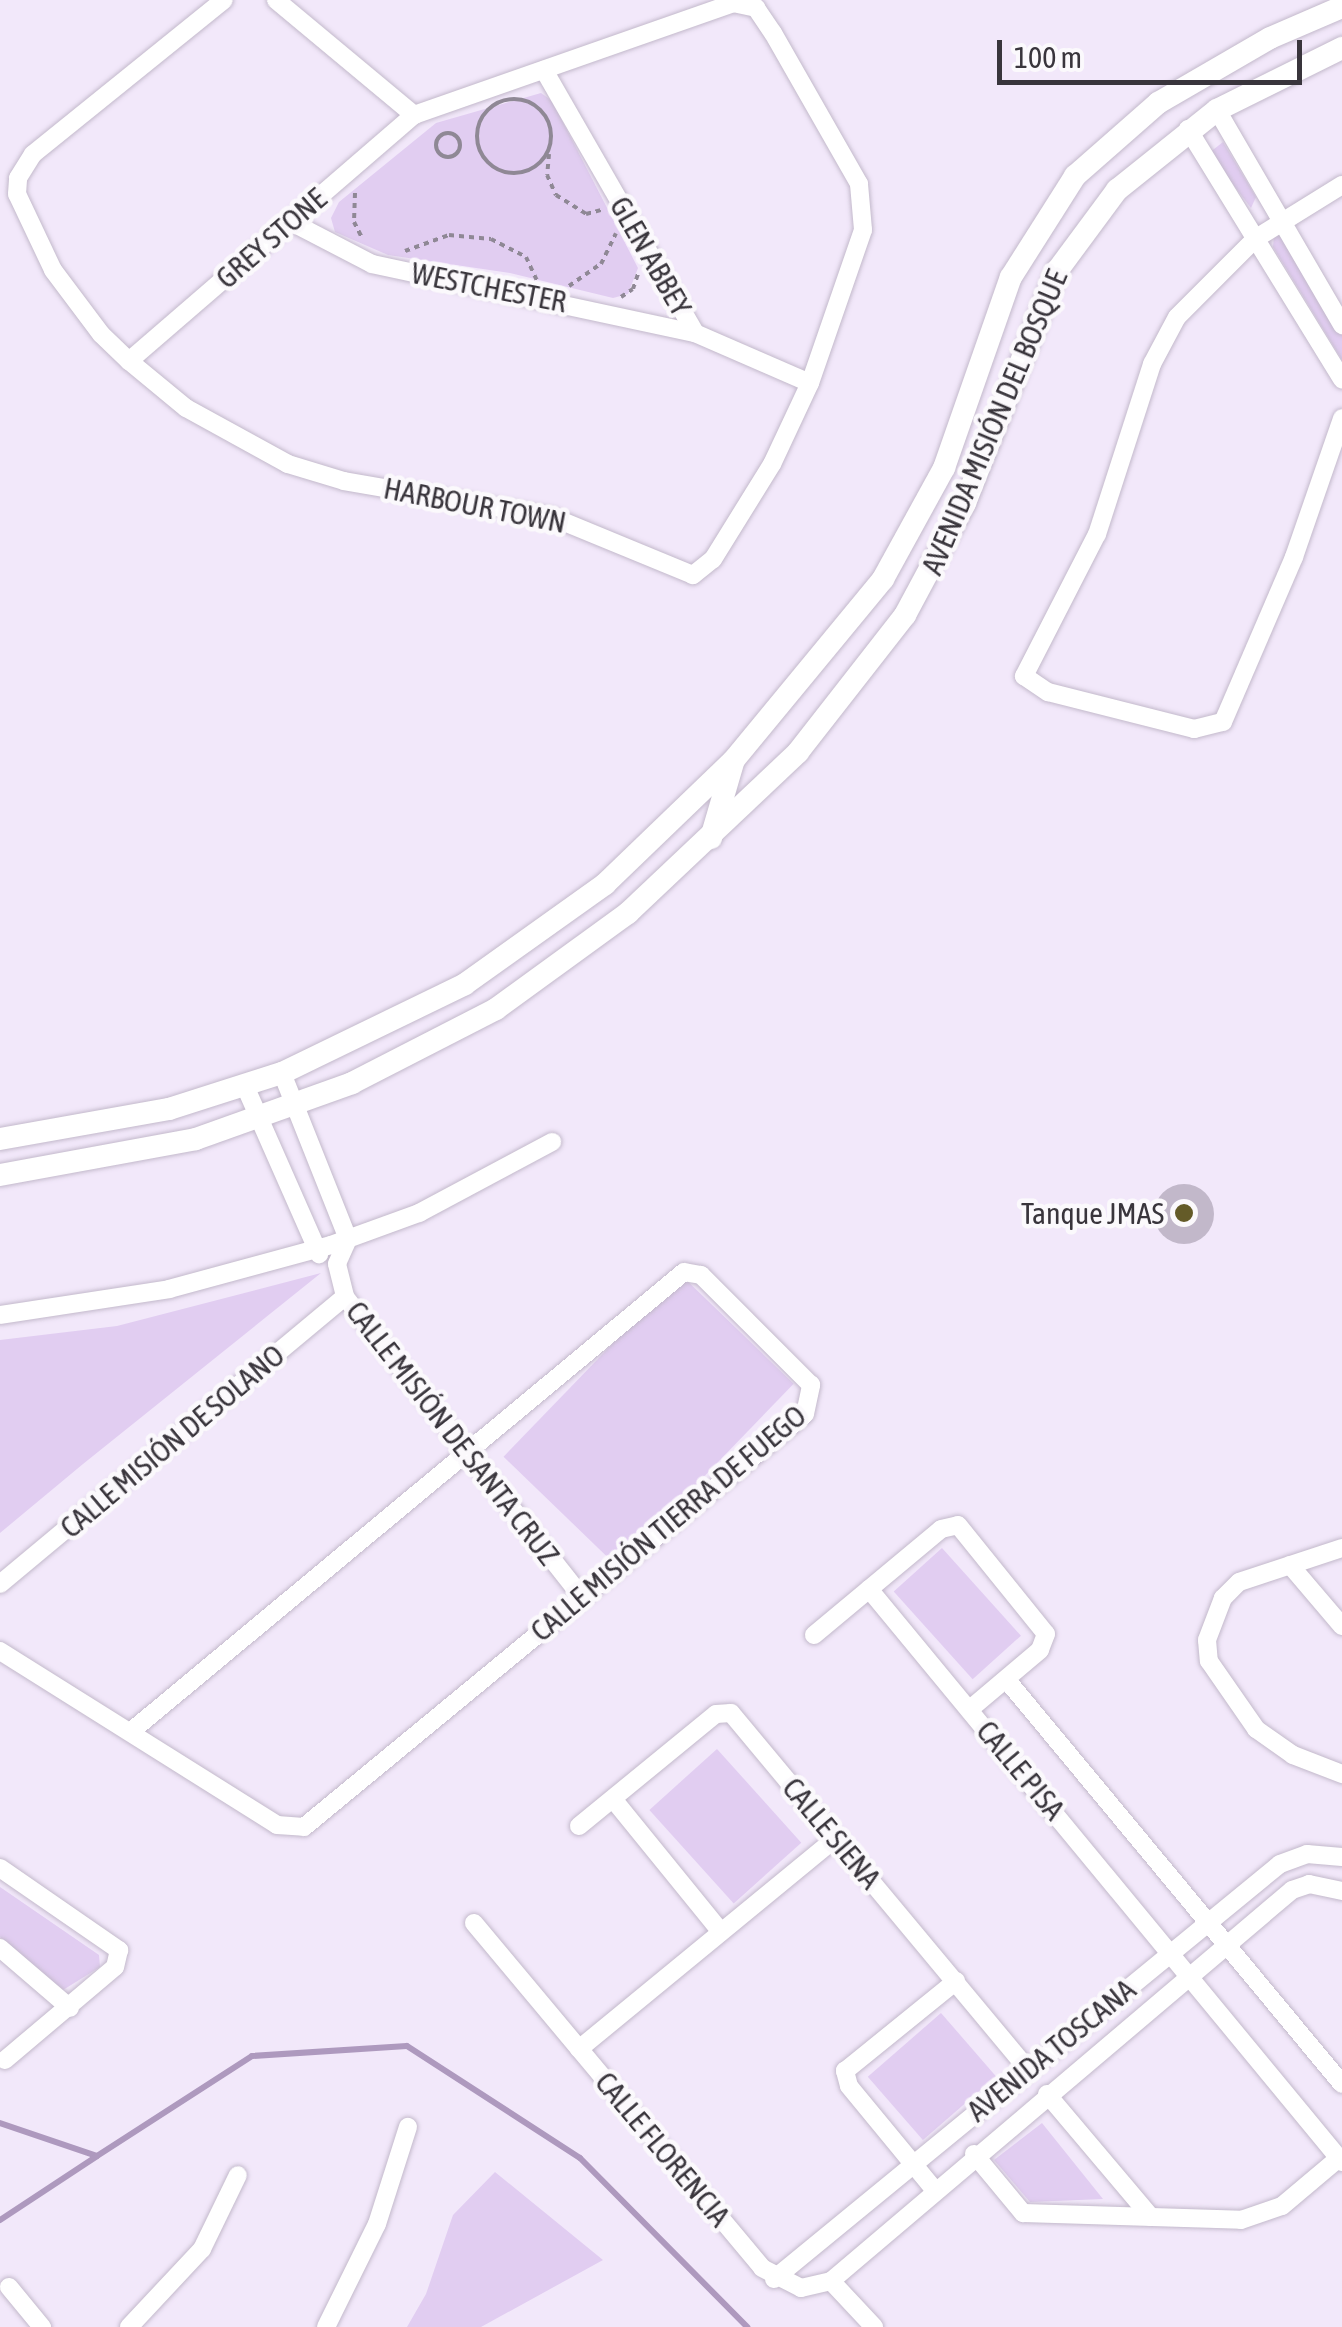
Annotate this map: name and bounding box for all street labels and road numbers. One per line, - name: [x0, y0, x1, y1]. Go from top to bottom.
- street label: GREY STONE: [209, 180, 333, 296]
- street label: GLEN ABBEY: [603, 190, 699, 322]
- street label: WESTCHESTER: [409, 254, 569, 320]
- street label: AVENIDA MISIÓN DEL BOSQUE: [913, 264, 1075, 580]
- street label: HARBOUR TOWN: [381, 470, 569, 540]
- street label: CALLE MISIÓN DE SANTA CRUZ: [339, 1294, 567, 1572]
- street label: CALLE MISIÓN DE SOLANO: [53, 1337, 291, 1545]
- street label: CALLE MISIÓN TIERRA DE FUEGO: [523, 1397, 813, 1649]
- street label: CALLE PISA: [969, 1713, 1073, 1827]
- street label: CALLE SIENA: [775, 1770, 889, 1896]
- street label: AVENIDA TOSCANA: [960, 1971, 1142, 2129]
- street label: CALLE FLORENCIA: [588, 2065, 738, 2233]

